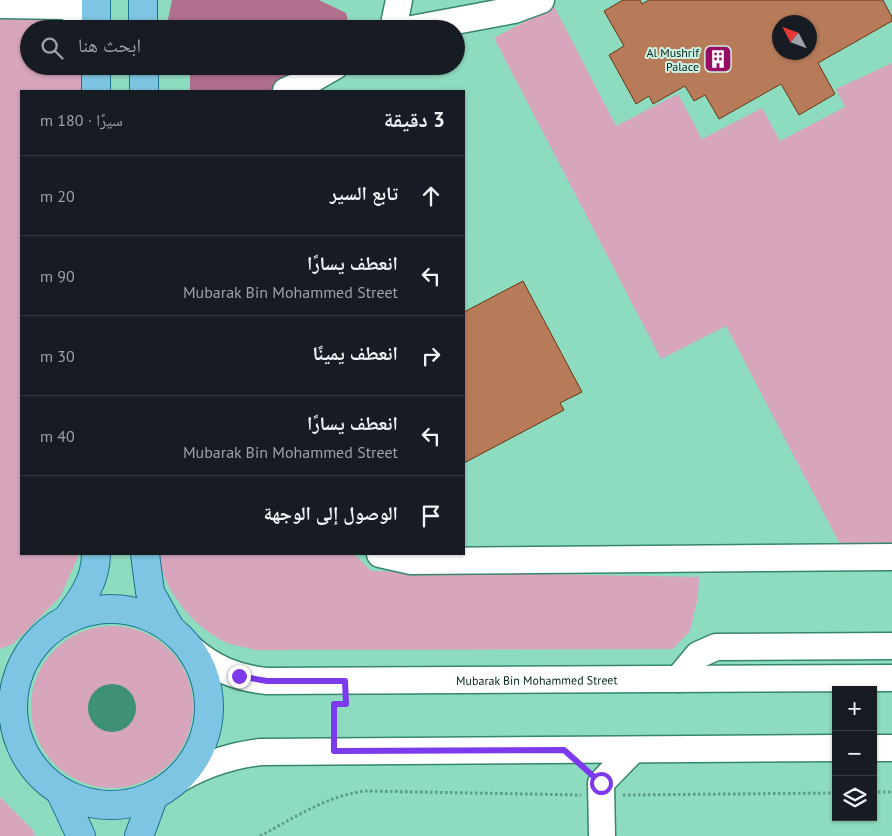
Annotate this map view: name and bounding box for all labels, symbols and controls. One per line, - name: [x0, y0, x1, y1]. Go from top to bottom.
- north arrow: [772, 15, 817, 60]
- search box: [20, 20, 465, 75]
- text: ابحث هنا: [78, 33, 141, 57]
- icon: search: [38, 34, 66, 62]
- building icon: Al Mushrif Palace: [703, 44, 733, 74]
- place label: Al Mushrif Palace: [647, 45, 700, 74]
- text: 3 دقيقة: [384, 106, 445, 133]
- text: سيرًا · 180 m: [40, 110, 123, 130]
- text: تابع السير: [330, 181, 398, 205]
- icon: ahead: [417, 182, 445, 210]
- text: 20 m: [40, 186, 75, 206]
- text: انعطف يسارًا: [307, 251, 398, 275]
- icon: left: [417, 262, 445, 290]
- text: 90 m: [40, 266, 75, 286]
- text: Mubarak Bin Mohammed Street: [183, 282, 398, 302]
- text: انعطف يمينًا: [313, 341, 398, 365]
- icon: right: [417, 342, 445, 370]
- text: 30 m: [40, 346, 75, 366]
- text: انعطف يسارًا: [307, 411, 398, 435]
- icon: left: [417, 422, 445, 450]
- text: 40 m: [40, 426, 75, 446]
- text: Mubarak Bin Mohammed Street: [183, 442, 398, 462]
- text: الوصول إلى الوجهة: [263, 501, 398, 525]
- icon: arrive: [417, 502, 445, 530]
- route end: [228, 665, 251, 688]
- street label: Mubarak Bin Mohammed Street: [456, 672, 618, 688]
- map controls: [832, 686, 877, 821]
- button: +: [832, 686, 877, 731]
- button: −: [832, 731, 877, 776]
- route start: [590, 772, 613, 795]
- button: layers: [832, 776, 877, 821]

